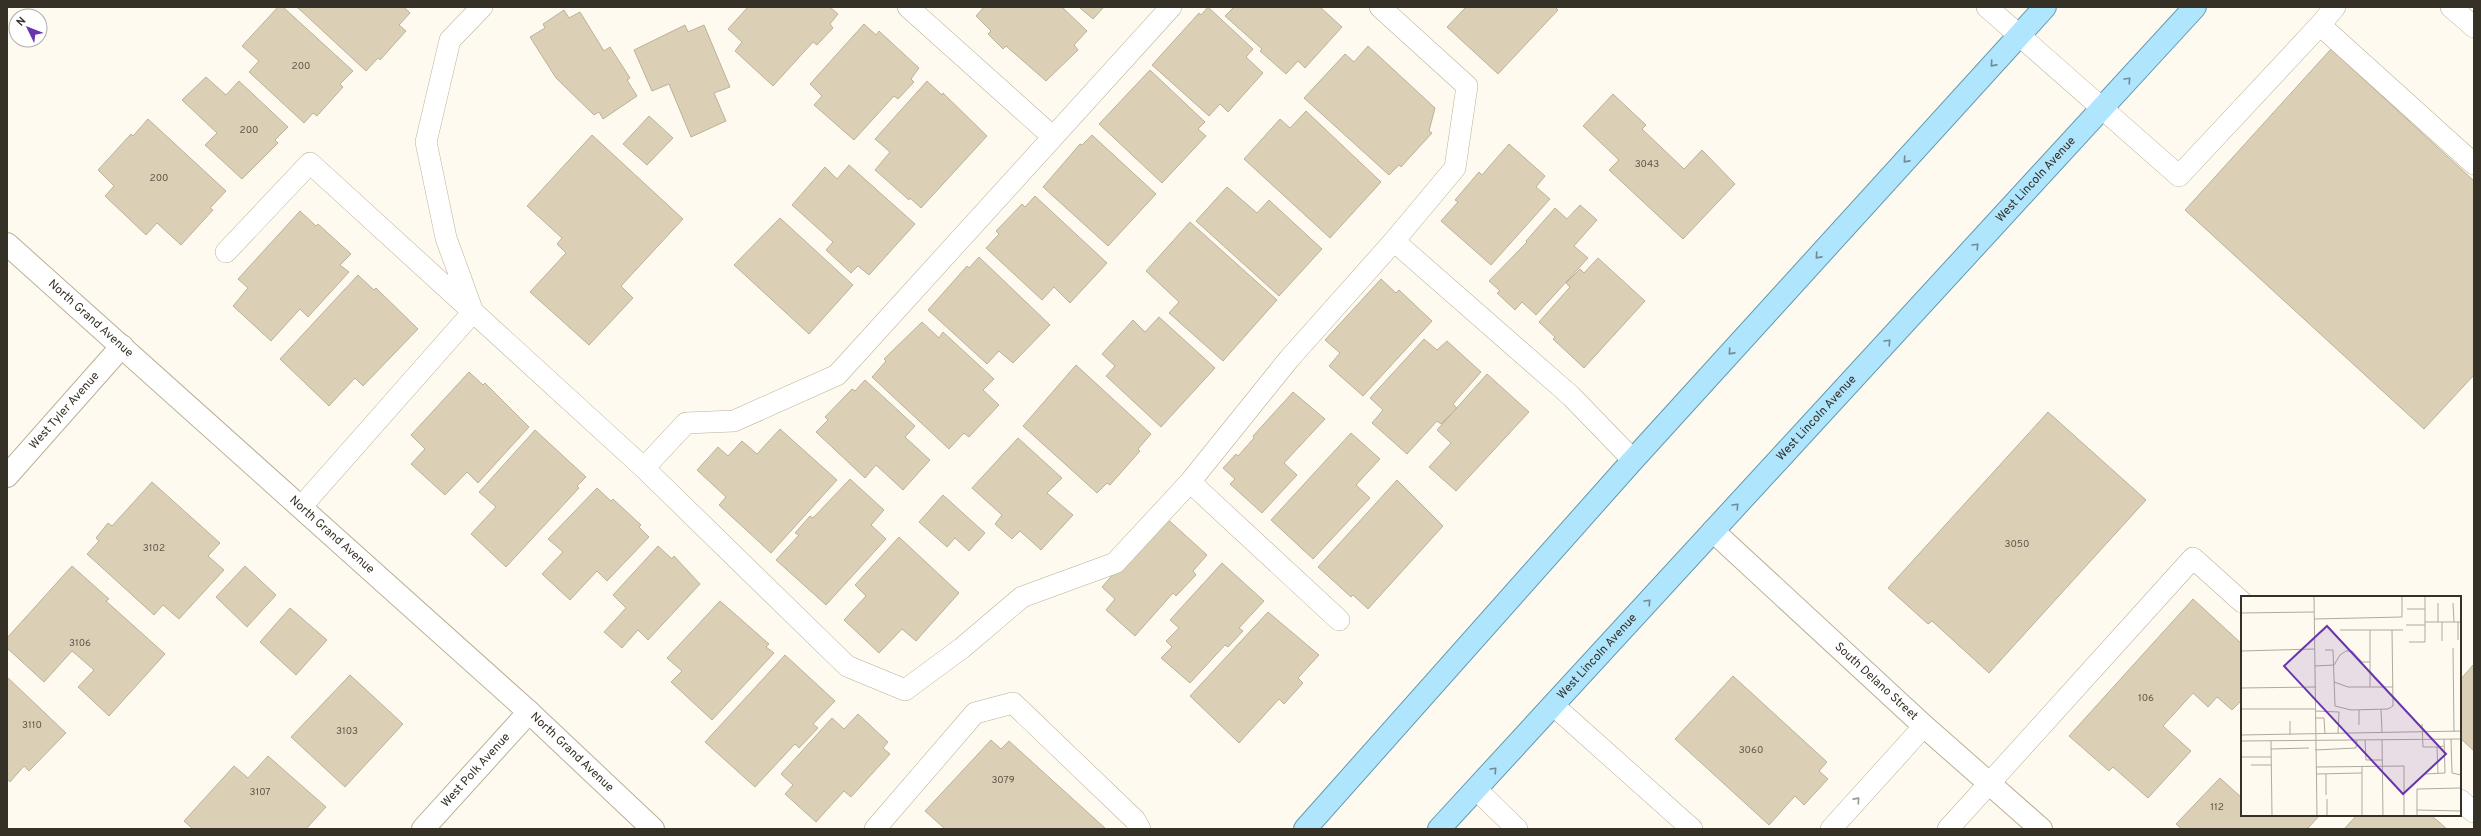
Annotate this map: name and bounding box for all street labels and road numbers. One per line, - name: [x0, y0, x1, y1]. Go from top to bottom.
- street label: West Lincoln Avenue: [1993, 134, 2080, 226]
- street label: North Grand Avenue: [44, 276, 136, 361]
- street label: West Tyler Avenue: [26, 369, 103, 453]
- street label: West Lincoln Avenue: [1773, 372, 1860, 465]
- street label: North Grand Avenue: [286, 493, 378, 577]
- street label: West Lincoln Avenue: [1554, 610, 1641, 703]
- street label: South Delano Street: [1831, 639, 1921, 724]
- street label: North Grand Avenue: [527, 709, 617, 796]
- street label: West Polk Avenue: [438, 730, 514, 811]

